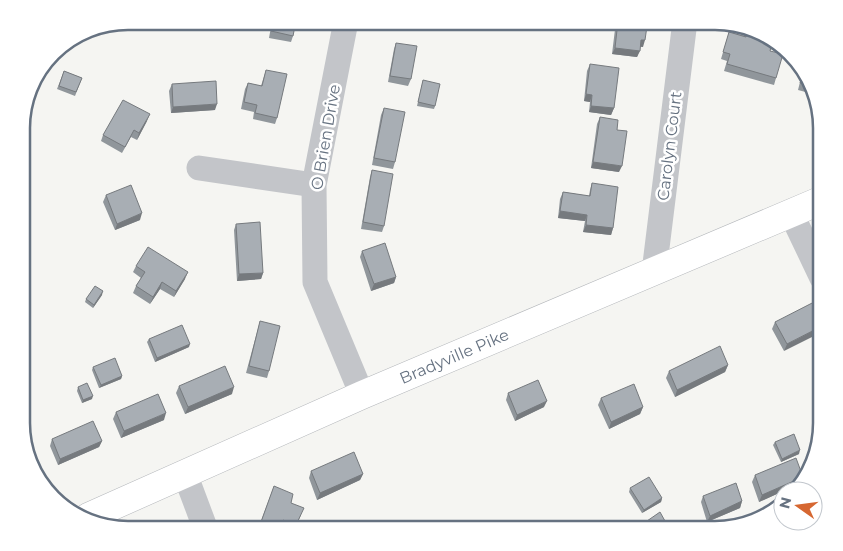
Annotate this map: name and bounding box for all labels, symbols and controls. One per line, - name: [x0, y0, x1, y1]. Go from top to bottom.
- street label: O Brien Drive: [307, 83, 344, 191]
- street label: Carolyn Court: [653, 90, 686, 202]
- street label: Bradyville Pike: [397, 325, 512, 388]
- north arrow: [773, 481, 823, 531]
- text: N: [775, 495, 795, 511]

